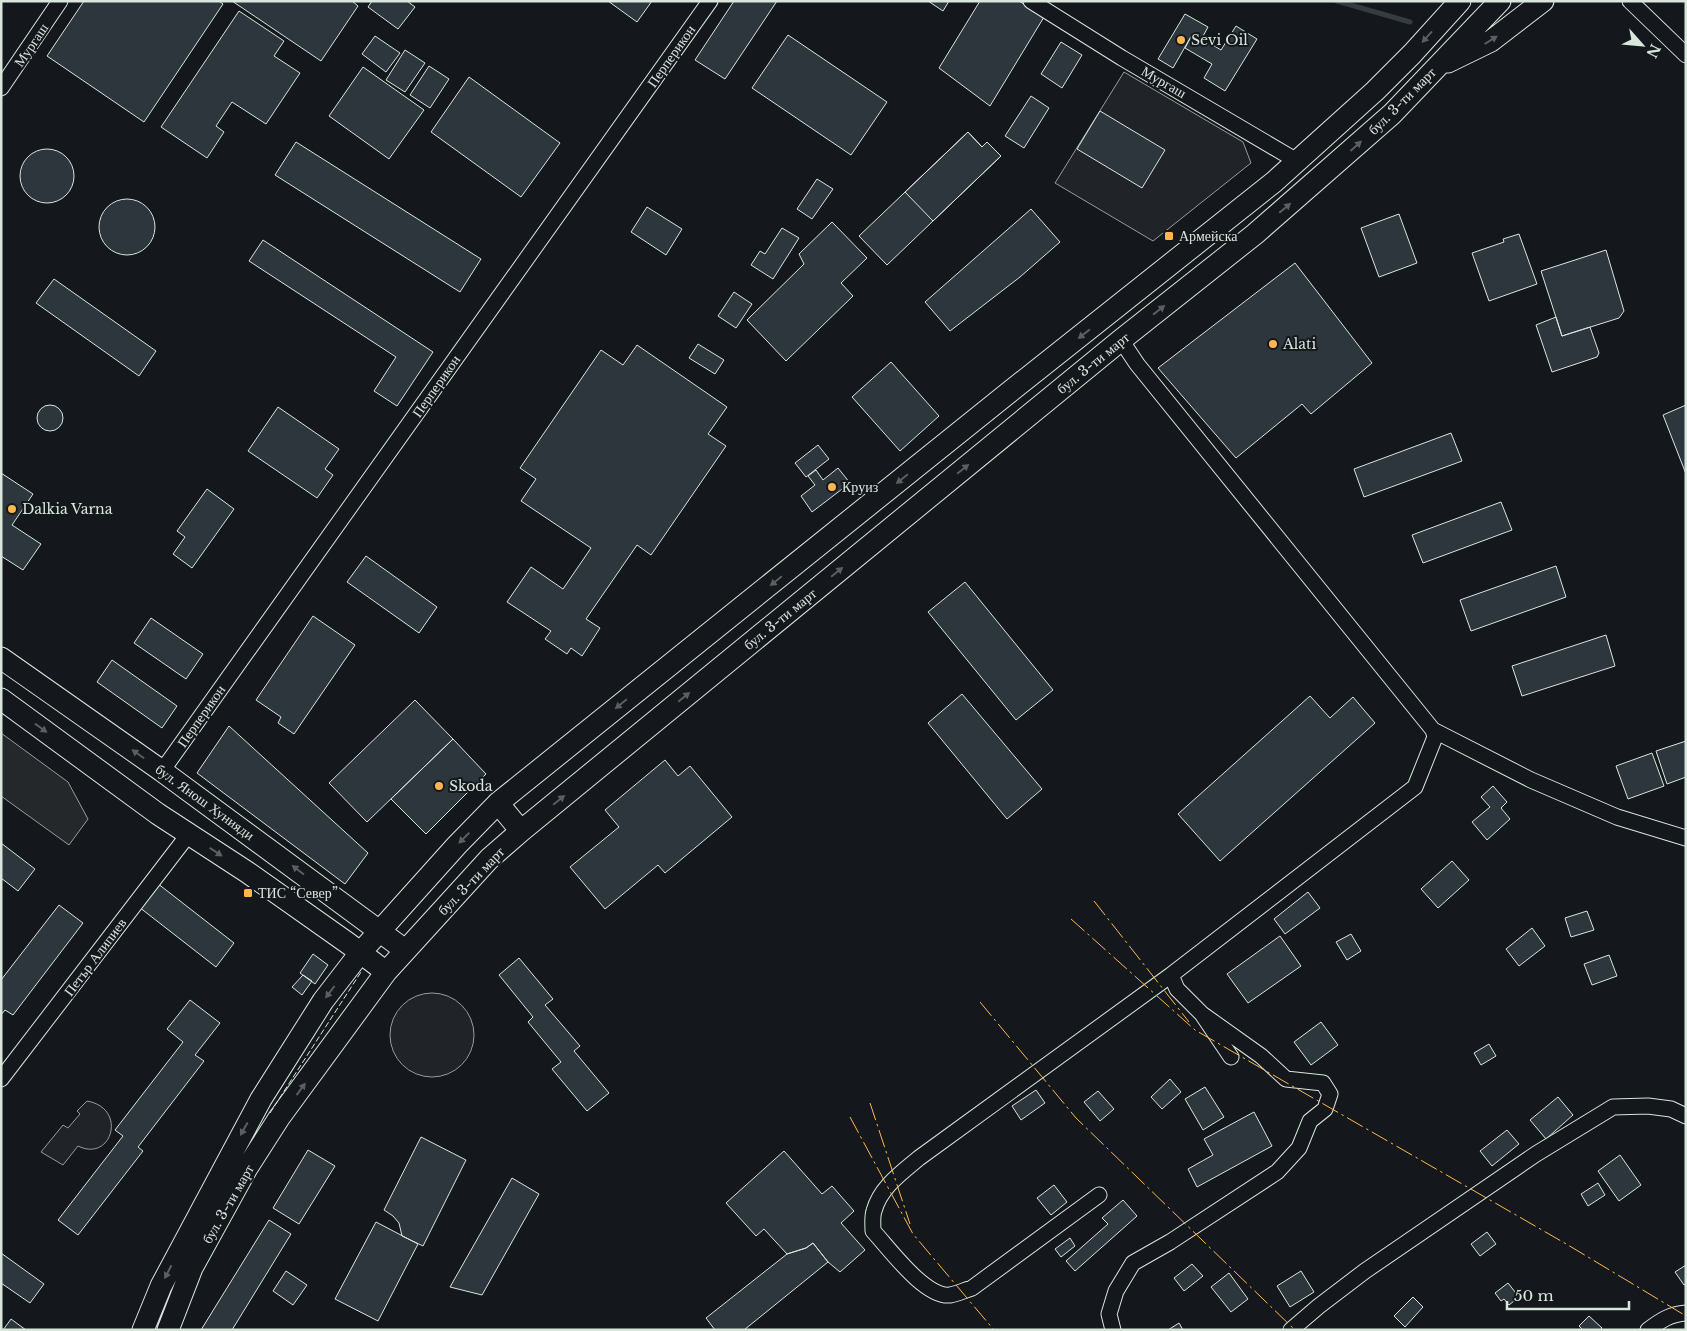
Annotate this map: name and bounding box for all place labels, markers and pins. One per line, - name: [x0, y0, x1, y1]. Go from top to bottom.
- place label: Sevi Oil: [1191, 31, 1248, 49]
- marker: Sevi Oil: [1175, 34, 1187, 46]
- place label: Армейска: [1179, 227, 1238, 245]
- marker: Армейска: [1163, 230, 1175, 242]
- place label: Alati: [1282, 335, 1316, 353]
- marker: Alati: [1267, 338, 1279, 350]
- place label: Круиз: [842, 478, 879, 496]
- marker: Круиз: [826, 481, 838, 493]
- place label: Dalkia Varna: [22, 500, 113, 518]
- marker: Dalkia Varna: [6, 503, 18, 515]
- place label: Skoda: [449, 777, 493, 795]
- marker: Skoda: [433, 780, 445, 792]
- place label: ТИС “Север”: [258, 884, 338, 902]
- marker: ТИС “Север”: [242, 887, 254, 899]

